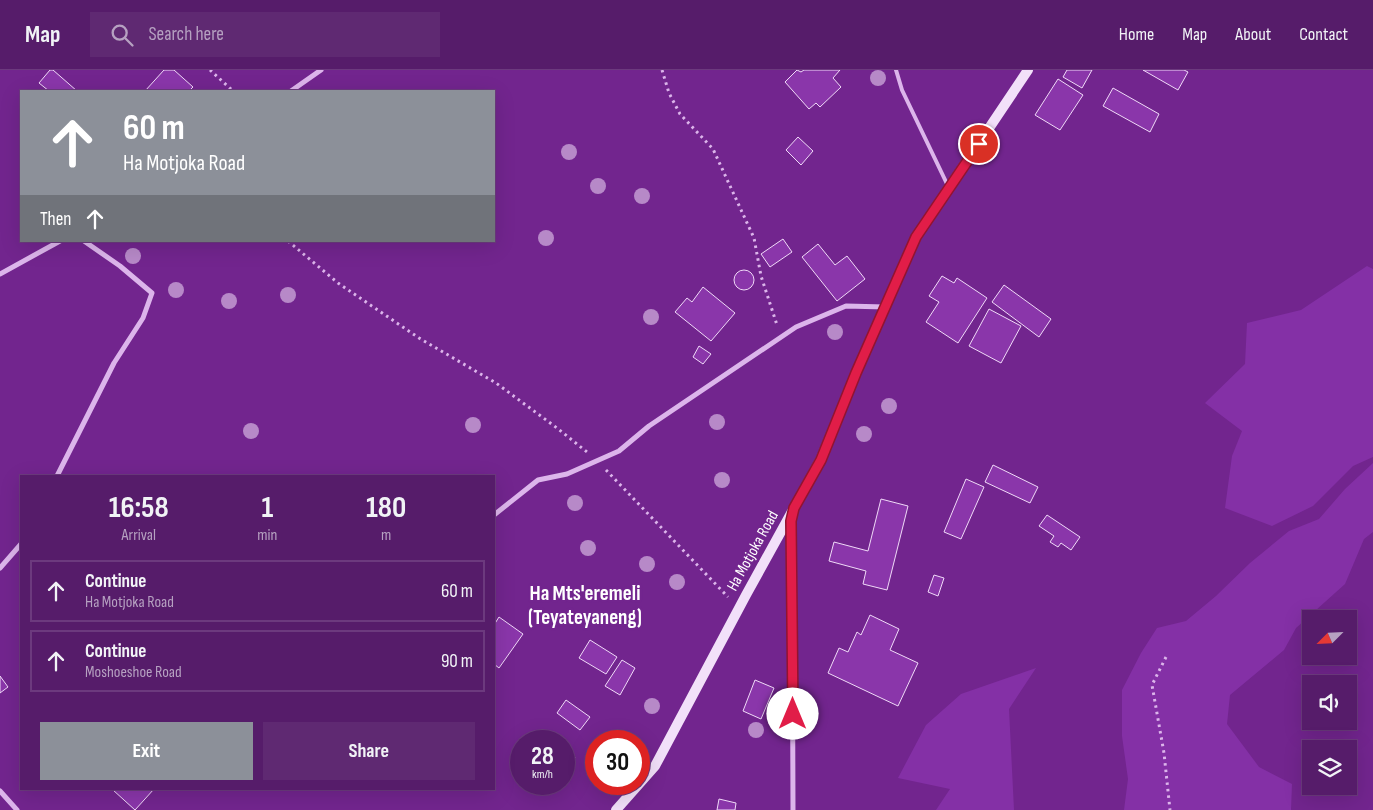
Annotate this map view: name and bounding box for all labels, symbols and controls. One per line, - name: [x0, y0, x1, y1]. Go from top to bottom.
- search box: [90, 12, 440, 57]
- text: Map: [25, 20, 60, 49]
- icon: search: [108, 21, 136, 49]
- text: Search here: [148, 23, 224, 46]
- text: Home: [1119, 24, 1154, 45]
- text: Map: [1182, 24, 1207, 45]
- text: About: [1235, 24, 1271, 45]
- text: Contact: [1299, 24, 1348, 45]
- text: 60 m: [123, 107, 185, 150]
- icon: ahead: [40, 110, 105, 175]
- pin: [958, 123, 1000, 165]
- icon: arrive: [965, 130, 993, 158]
- text: Ha Motjoka Road: [123, 150, 245, 177]
- icon: ahead: [81, 205, 109, 233]
- text: Then: [40, 208, 71, 231]
- text: 16:58: [109, 490, 169, 526]
- text: 1: [261, 490, 273, 526]
- text: 180: [366, 490, 406, 526]
- street label: Ha Motjoka Road: [723, 508, 783, 594]
- text: Arrival: [121, 526, 156, 545]
- text: min: [257, 526, 277, 545]
- text: m: [381, 526, 391, 545]
- text: Continue: [85, 570, 146, 593]
- icon: ahead: [42, 577, 70, 605]
- text: 60 m: [441, 580, 473, 603]
- district label: Ha Mts'eremeli (Teyateyaneng): [528, 581, 642, 630]
- text: Ha Motjoka Road: [85, 593, 174, 612]
- north arrow: [1302, 610, 1358, 665]
- map controls: [1302, 610, 1357, 795]
- text: Continue: [85, 640, 146, 663]
- icon: ahead: [42, 647, 70, 675]
- text: 90 m: [441, 650, 473, 673]
- text: Moshoeshoe Road: [85, 663, 182, 682]
- button: sound: [1302, 675, 1357, 730]
- position arrow: [766, 687, 818, 739]
- button: Exit: [40, 722, 253, 780]
- button: Share: [263, 722, 475, 780]
- speed limit sign: 30: [585, 730, 650, 795]
- button: layers: [1302, 740, 1357, 795]
- text: 28: [531, 741, 554, 772]
- text: km/h: [532, 767, 553, 782]

